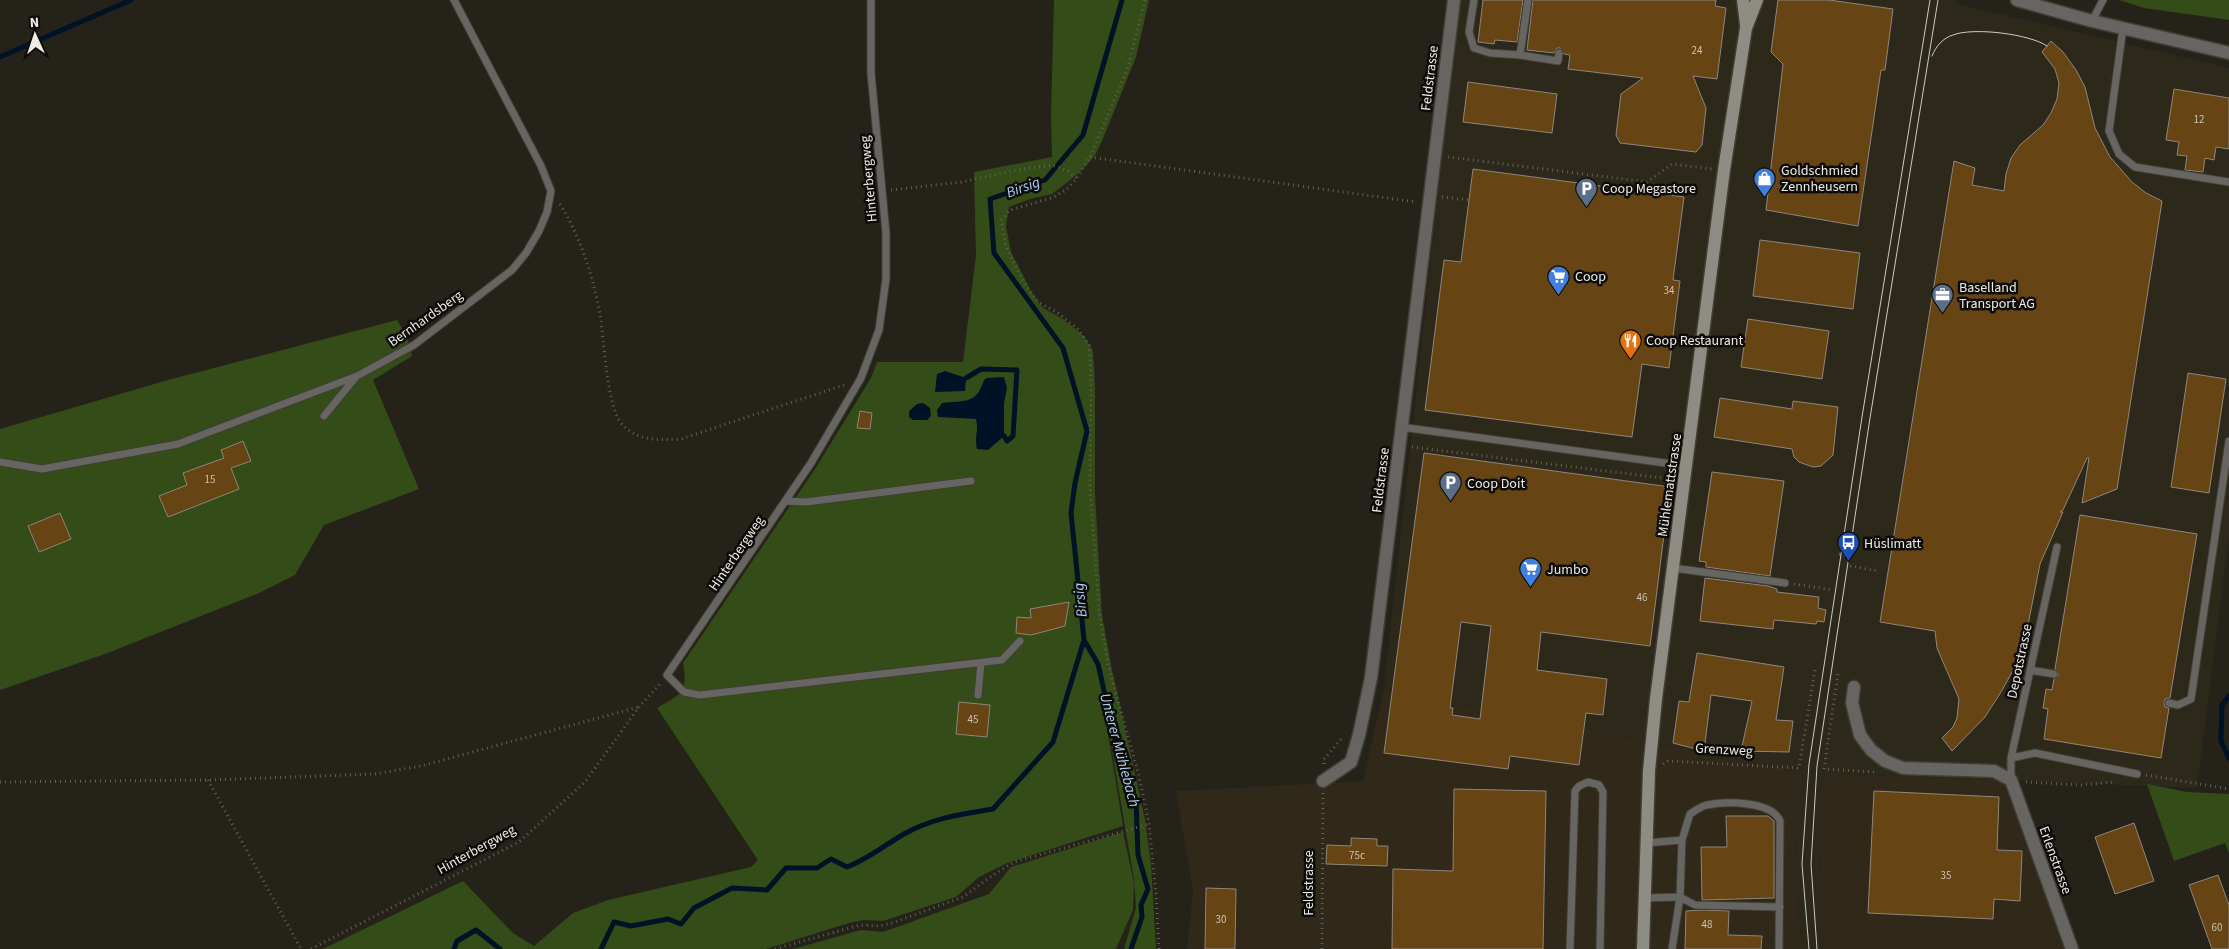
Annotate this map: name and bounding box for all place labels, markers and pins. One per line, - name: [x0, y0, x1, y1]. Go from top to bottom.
- place label: Goldschmied Zennheusern: [1781, 161, 1858, 197]
- shop icon: Goldschmied Zennheusern: [1753, 166, 1777, 197]
- parking icon: Coop Megastore: [1574, 176, 1598, 207]
- place label: Coop Megastore: [1602, 179, 1696, 199]
- supermarket icon: Coop: [1547, 264, 1571, 295]
- place label: Coop: [1575, 267, 1606, 287]
- place label: Baselland Transport AG: [1959, 278, 2035, 314]
- office icon: Baselland Transport AG: [1931, 283, 1955, 314]
- restaurant icon: Coop Restaurant: [1618, 328, 1642, 359]
- place label: Coop Restaurant: [1646, 331, 1743, 351]
- parking icon: Coop Doit: [1439, 471, 1463, 502]
- place label: Coop Doit: [1467, 474, 1525, 494]
- bus stop icon: Hüslimatt: [1836, 531, 1860, 562]
- place label: Hüslimatt: [1864, 534, 1922, 554]
- supermarket icon: Jumbo: [1519, 557, 1543, 588]
- place label: Jumbo: [1547, 560, 1588, 580]

